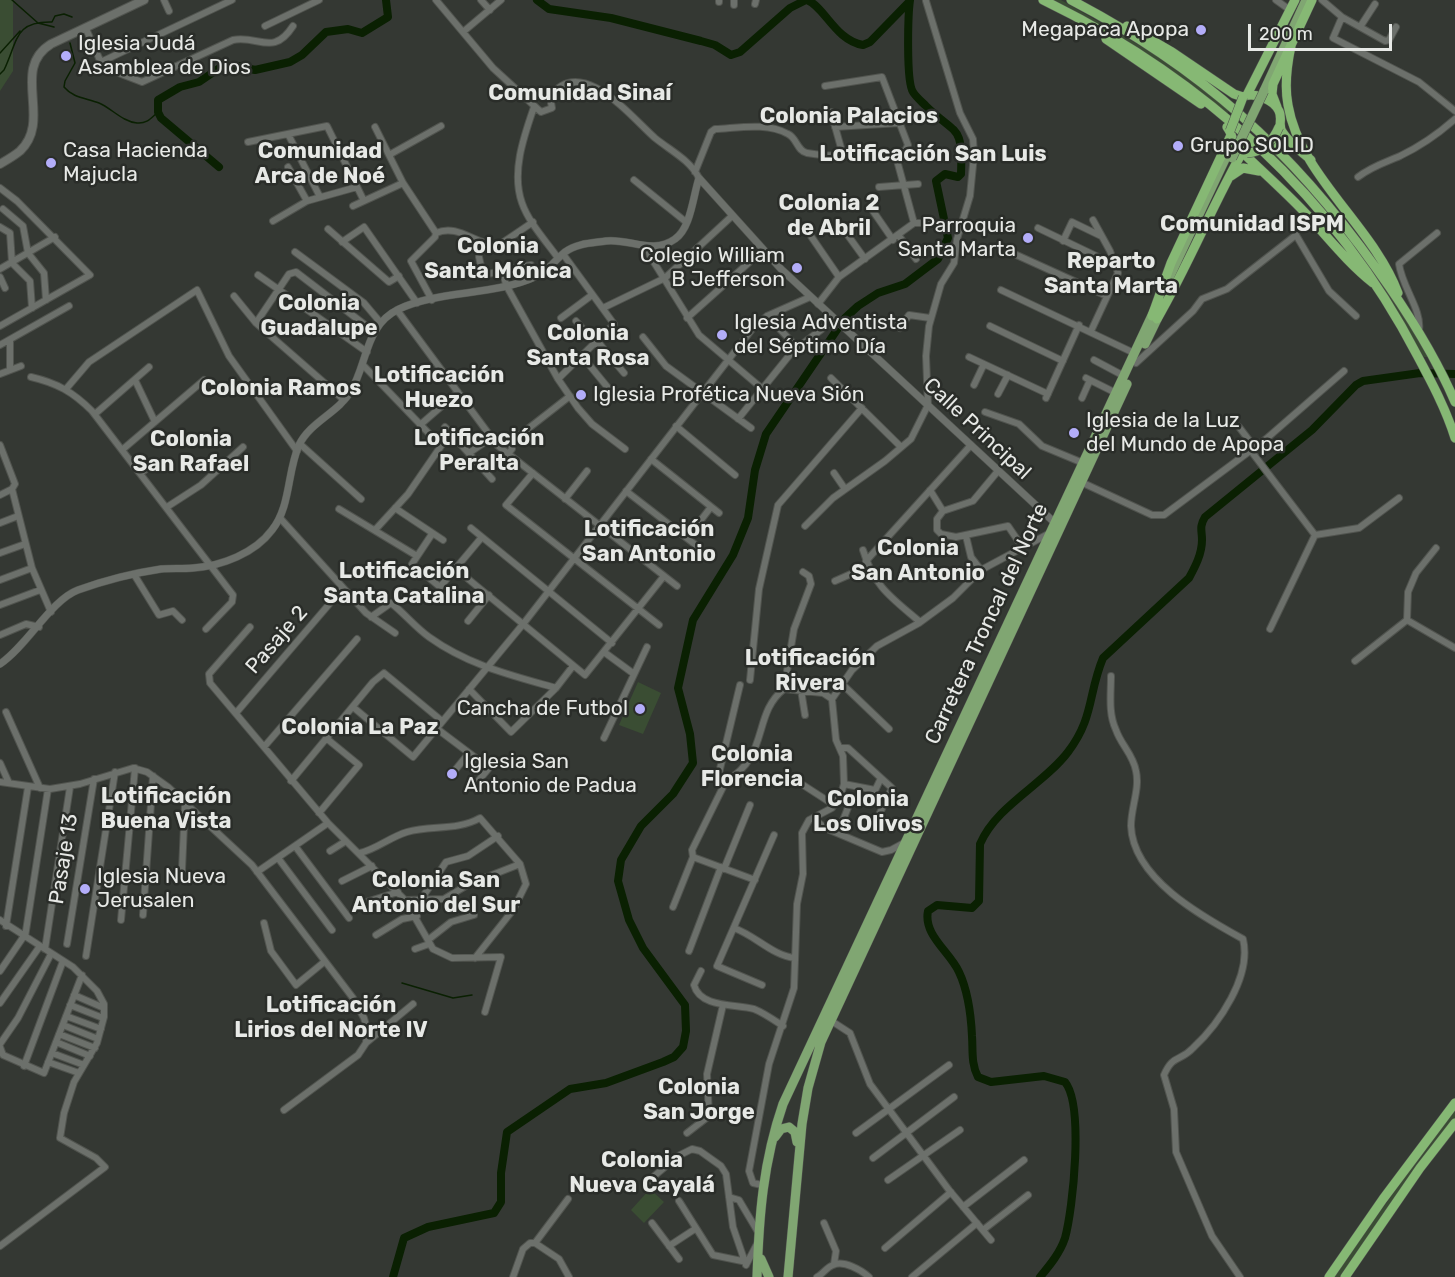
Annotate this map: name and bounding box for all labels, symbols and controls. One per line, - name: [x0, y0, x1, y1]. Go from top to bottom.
- scale bar: [1251, 12, 1395, 50]
- place label: Megapaca Apopa: [1021, 17, 1189, 43]
- marker: Megapaca Apopa: [1194, 23, 1208, 37]
- text: 200 m: [1259, 23, 1313, 45]
- place label: Iglesia Judá Asamblea de Dios: [78, 31, 251, 81]
- marker: Iglesia Judá Asamblea de Dios: [59, 49, 73, 63]
- district label: Comunidad Sinaí: [488, 81, 672, 107]
- district label: Colonia Palacios: [760, 104, 938, 130]
- place label: Grupo SOLID: [1190, 133, 1314, 159]
- place label: Casa Hacienda Majucla: [63, 138, 208, 188]
- district label: Comunidad Arca de Noé: [255, 139, 385, 190]
- marker: Grupo SOLID: [1171, 139, 1185, 153]
- district label: Lotificación San Luis: [819, 142, 1047, 168]
- marker: Casa Hacienda Majucla: [44, 156, 58, 170]
- district label: Colonia 2 de Abril: [778, 191, 880, 242]
- district label: Comunidad ISPM: [1160, 212, 1344, 238]
- place label: Parroquia Santa Marta: [898, 213, 1016, 263]
- marker: Parroquia Santa Marta: [1021, 231, 1035, 245]
- district label: Colonia Santa Mónica: [424, 234, 572, 286]
- place label: Colegio William B Jefferson: [640, 243, 785, 293]
- district label: Reparto Santa Marta: [1044, 249, 1178, 300]
- marker: Colegio William B Jefferson: [790, 261, 804, 275]
- district label: Colonia Guadalupe: [260, 291, 378, 342]
- place label: Iglesia Adventista del Séptimo Día: [734, 310, 907, 360]
- district label: Colonia Santa Rosa: [526, 321, 650, 372]
- marker: Iglesia Adventista del Séptimo Día: [715, 328, 729, 342]
- district label: Lotificación Huezo: [374, 363, 504, 414]
- street label: Calle Principal: [918, 373, 1036, 485]
- district label: Colonia Ramos: [201, 376, 361, 402]
- place label: Iglesia Profética Nueva Sión: [593, 382, 865, 408]
- marker: Iglesia Profética Nueva Sión: [574, 388, 588, 402]
- place label: Iglesia de la Luz del Mundo de Apopa: [1086, 408, 1284, 458]
- district label: Lotificación Peralta: [414, 426, 544, 478]
- marker: Iglesia de la Luz del Mundo de Apopa: [1067, 426, 1081, 440]
- district label: Colonia San Rafael: [133, 427, 249, 478]
- street label: Carretera Troncal del Norte: [920, 499, 1054, 749]
- district label: Lotificación San Antonio: [582, 517, 716, 568]
- district label: Colonia San Antonio: [851, 536, 985, 588]
- district label: Lotificación Santa Catalina: [324, 559, 484, 610]
- street label: Pasaje 2: [241, 601, 313, 679]
- district label: Lotificación Rivera: [745, 646, 875, 698]
- place label: Cancha de Futbol: [457, 696, 628, 722]
- marker: Cancha de Futbol: [633, 702, 647, 716]
- district label: Colonia La Paz: [281, 715, 439, 741]
- district label: Colonia Florencia: [701, 742, 803, 794]
- place label: Iglesia San Antonio de Padua: [464, 749, 637, 799]
- marker: Iglesia San Antonio de Padua: [445, 767, 459, 781]
- district label: Lotificación Buena Vista: [100, 784, 232, 836]
- district label: Colonia Los Olivos: [813, 787, 923, 838]
- street label: Pasaje 13: [44, 812, 84, 906]
- place label: Iglesia Nueva Jerusalen: [97, 864, 226, 914]
- district label: Colonia San Antonio del Sur: [352, 868, 520, 920]
- marker: Iglesia Nueva Jerusalen: [78, 882, 92, 896]
- district label: Lotificación Lirios del Norte IV: [234, 993, 428, 1044]
- district label: Colonia San Jorge: [643, 1075, 755, 1126]
- district label: Colonia Nueva Cayalá: [569, 1148, 715, 1200]

